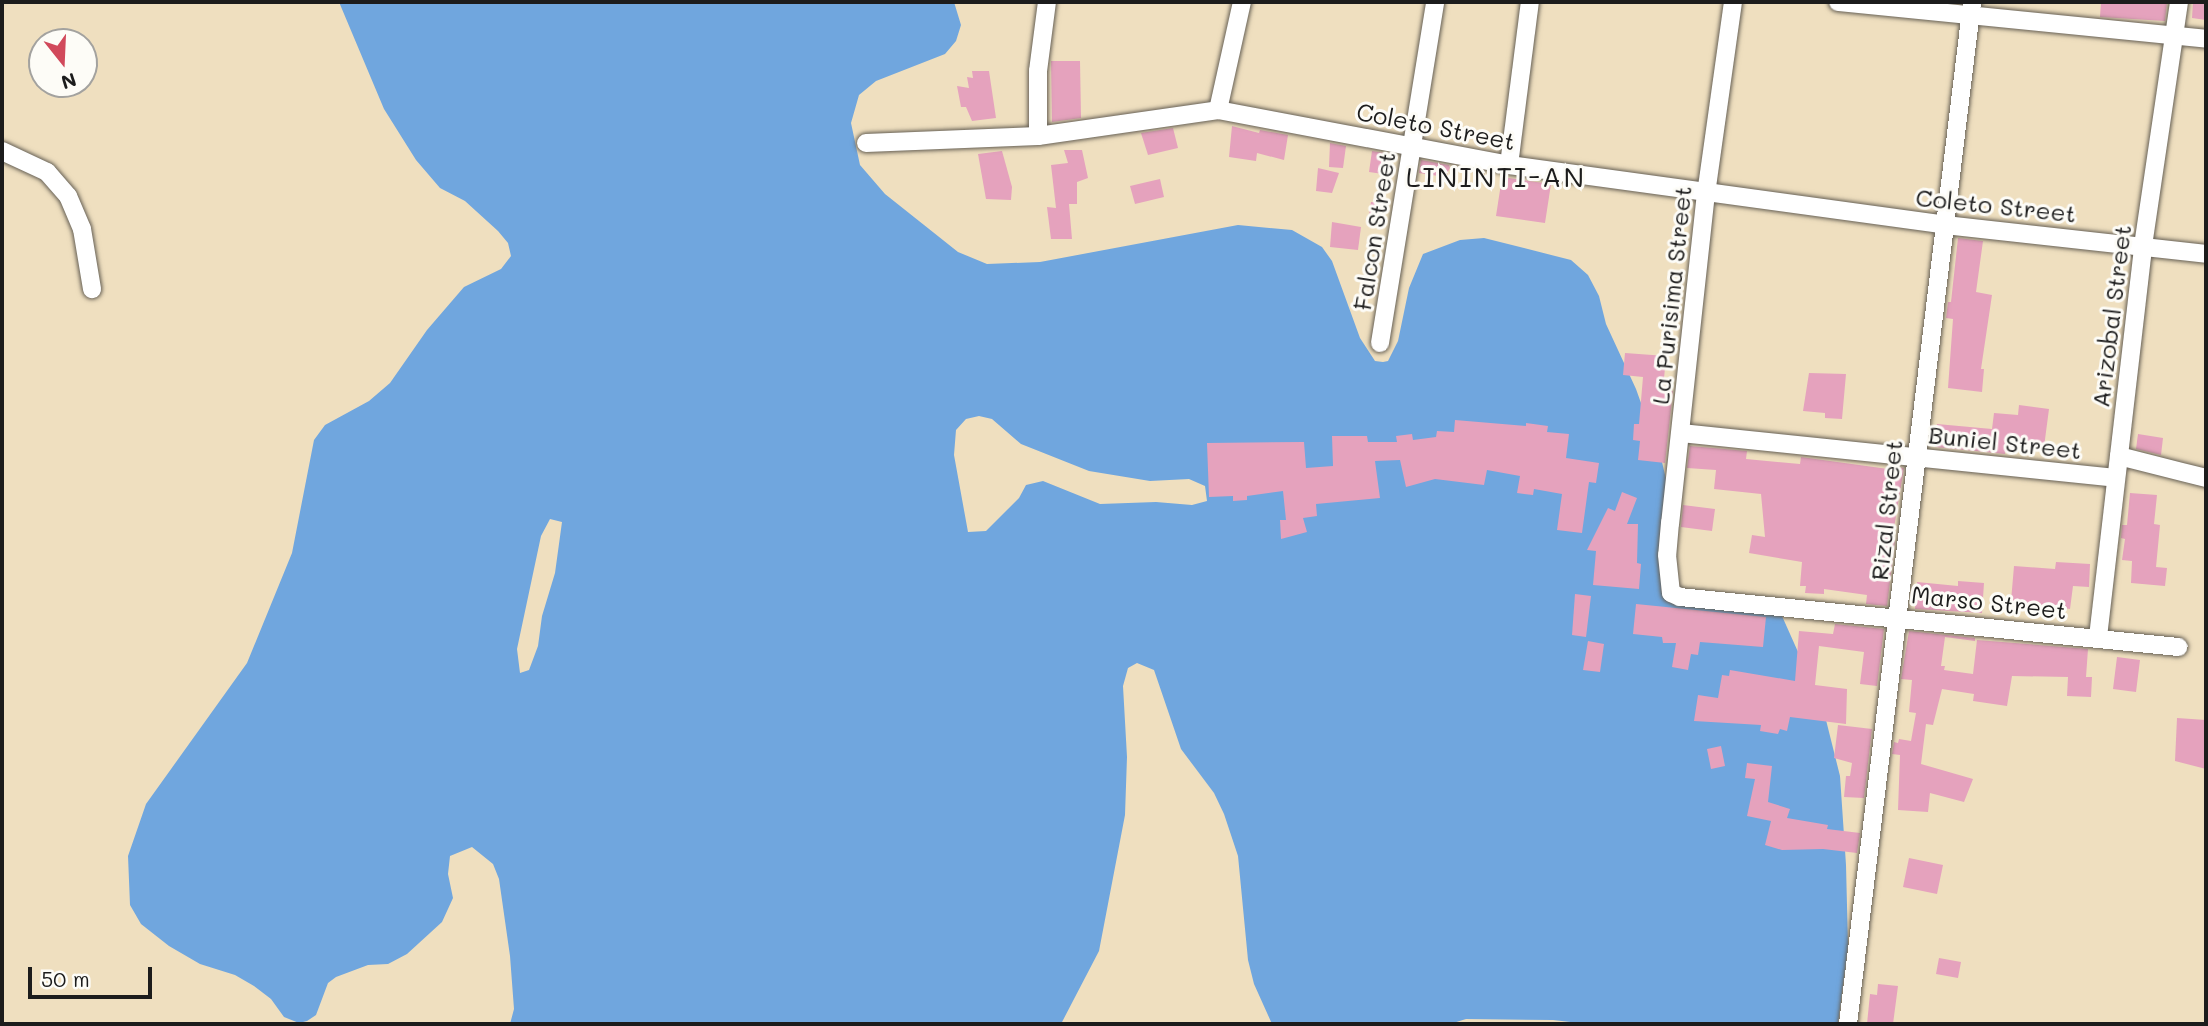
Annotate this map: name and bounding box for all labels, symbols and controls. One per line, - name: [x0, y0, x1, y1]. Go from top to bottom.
- north arrow: [28, 28, 98, 98]
- text: N: [58, 67, 80, 96]
- street label: Coleto Street: [1354, 96, 1518, 156]
- street label: Falcon Street: [1347, 150, 1401, 312]
- district label: LININTI-AN: [1407, 159, 1585, 193]
- street label: Coleto Street: [1914, 182, 2078, 228]
- street label: La Purisima Street: [1645, 184, 1697, 406]
- street label: Arizobal Street: [2086, 223, 2136, 409]
- street label: Buniel Street: [1927, 420, 2083, 464]
- street label: Rizal Street: [1864, 438, 1908, 582]
- street label: Marso Street: [1910, 580, 2068, 624]
- scale bar: [32, 953, 156, 997]
- text: 50 m: [41, 965, 90, 992]

